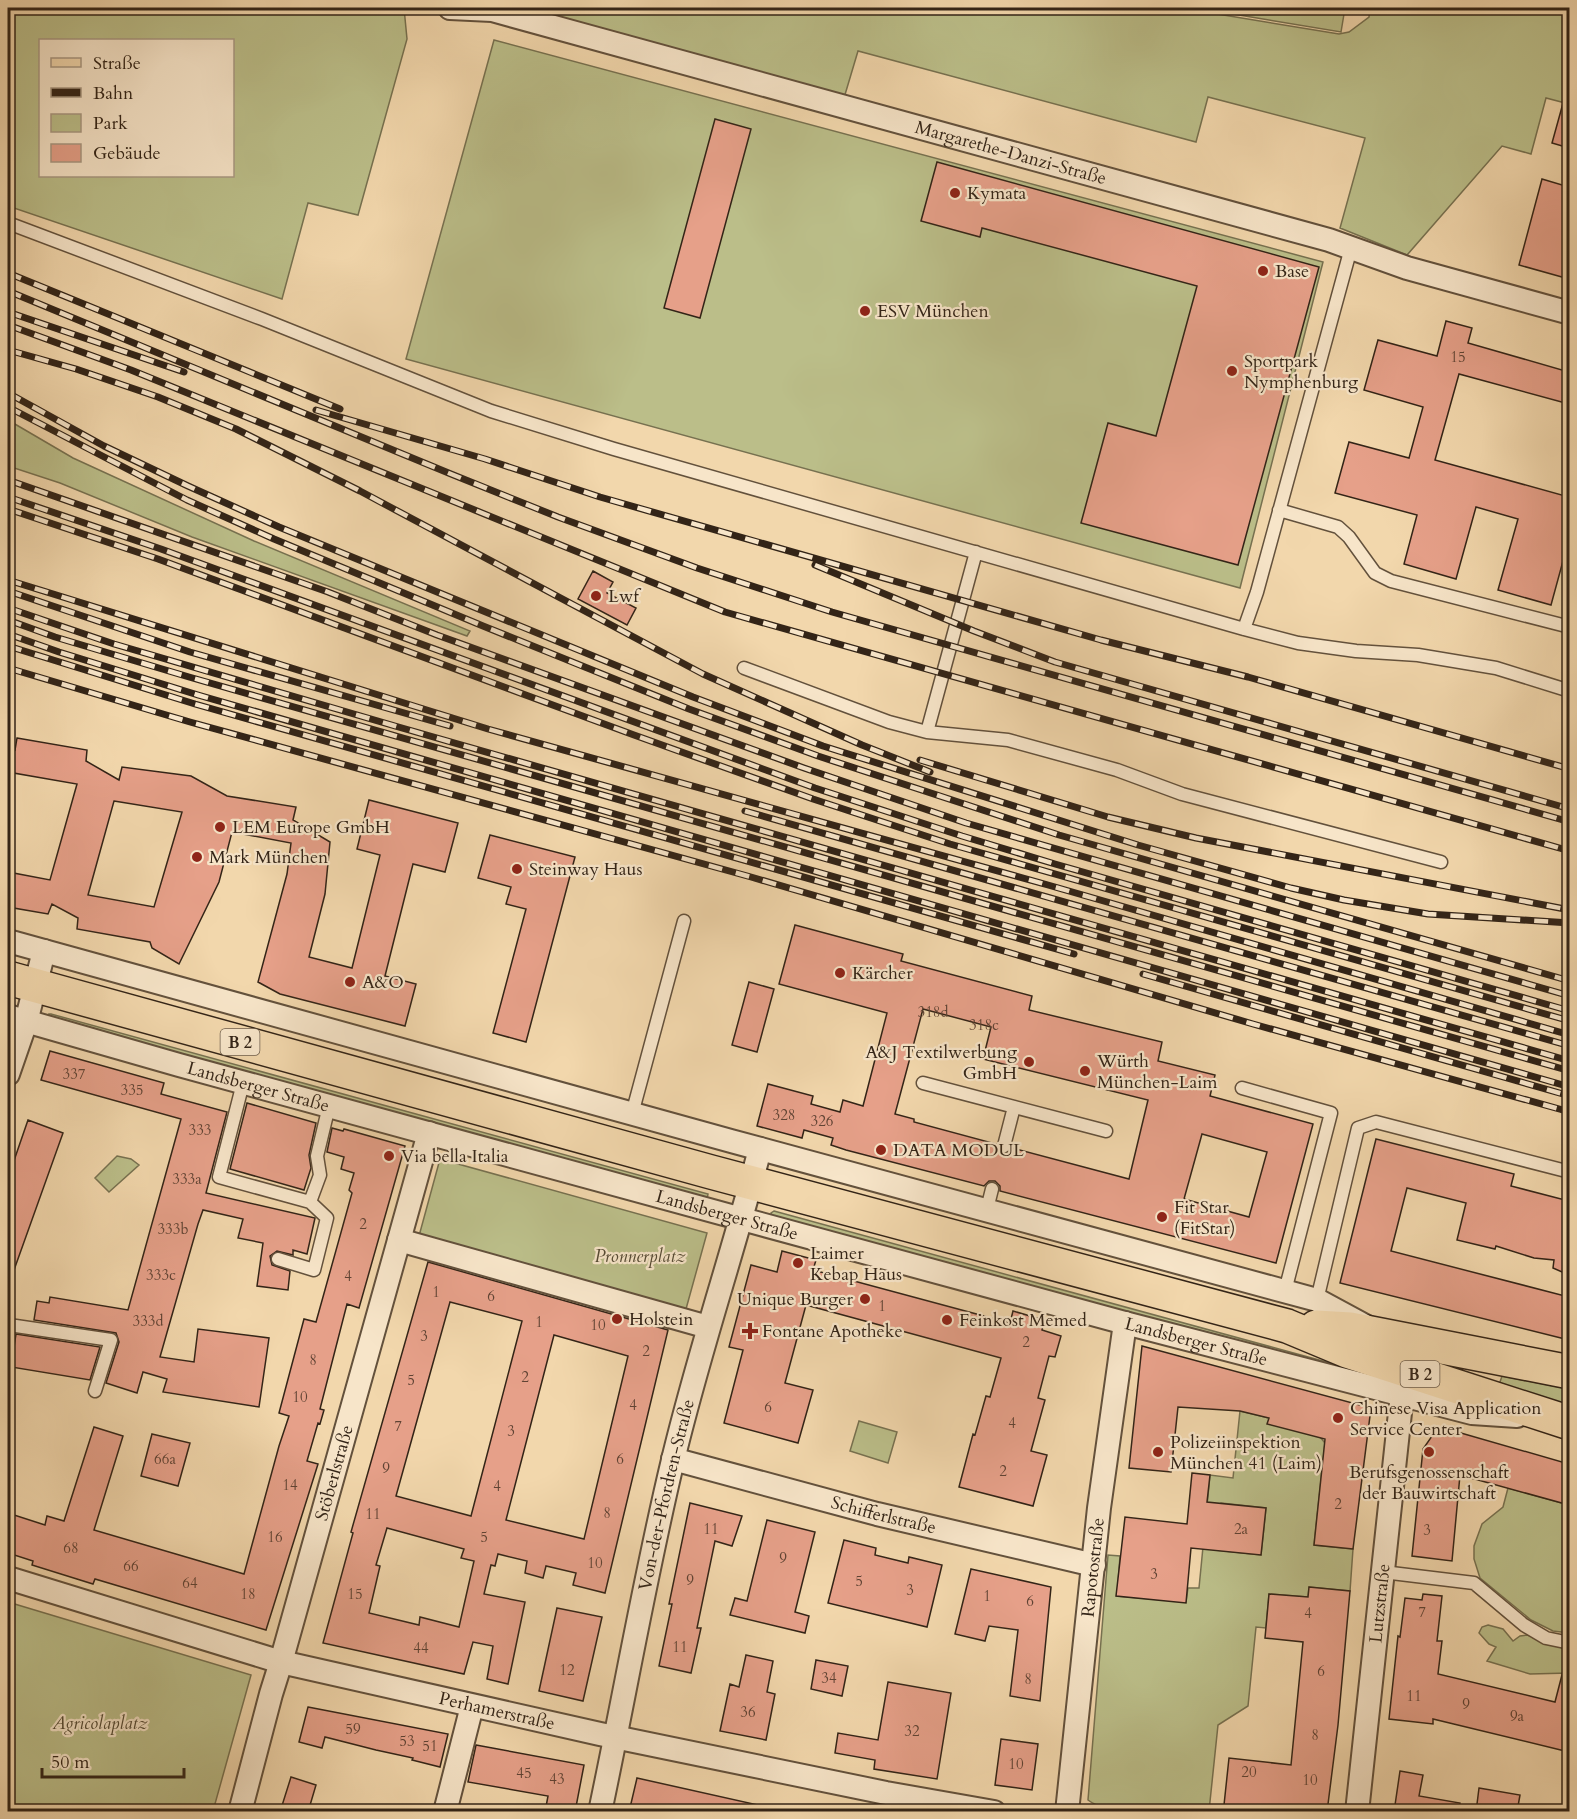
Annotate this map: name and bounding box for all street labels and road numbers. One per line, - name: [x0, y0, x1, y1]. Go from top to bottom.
- street label: Margarethe-Danzi-Straße: [912, 115, 1109, 191]
- road number: B 2: [220, 1029, 260, 1055]
- street label: Landsberger Straße: [184, 1056, 332, 1119]
- street label: Landsberger Straße: [653, 1184, 801, 1247]
- street label: Landsberger Straße: [1122, 1311, 1270, 1372]
- road number: B 2: [1400, 1361, 1440, 1387]
- street label: Von-der-Pfordten-Straße: [633, 1396, 701, 1593]
- street label: Stöberlstraße: [309, 1422, 360, 1524]
- street label: Schifferlstraße: [828, 1490, 939, 1540]
- street label: Rapotostraße: [1076, 1516, 1111, 1618]
- street label: Lutzstraße: [1363, 1562, 1397, 1644]
- street label: Perhamerstraße: [436, 1686, 557, 1736]

